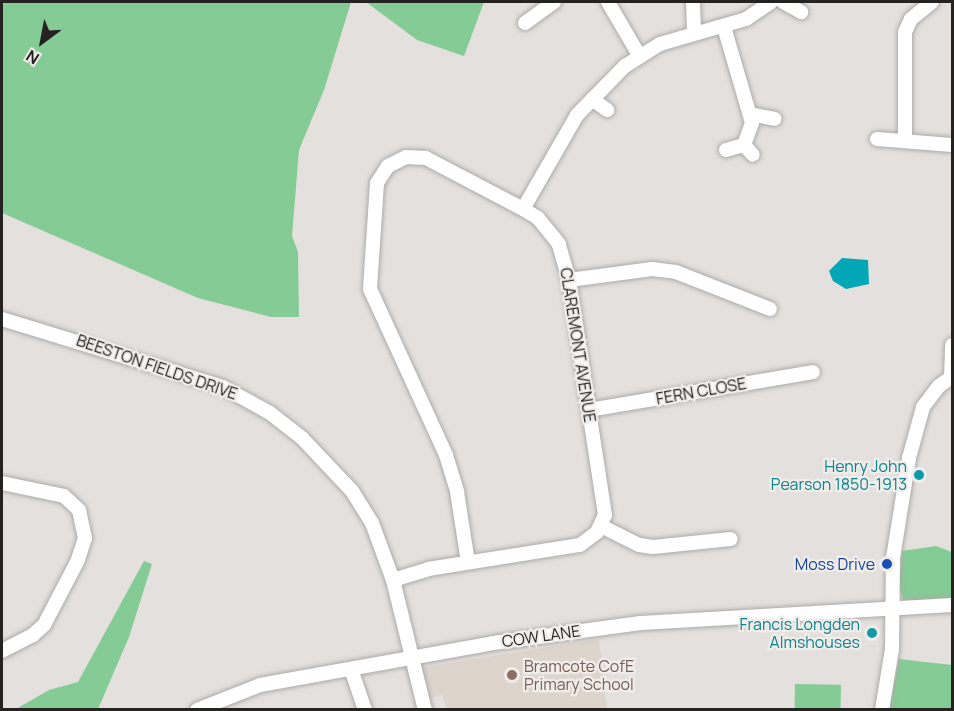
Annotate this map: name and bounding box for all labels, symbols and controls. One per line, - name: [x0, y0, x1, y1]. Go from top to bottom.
- north arrow: [12, 12, 72, 72]
- text: N: [22, 45, 43, 70]
- street label: CLAREMONT AVENUE: [556, 266, 600, 424]
- street label: BEESTON FIELDS DRIVE: [74, 330, 240, 404]
- street label: FERN CLOSE: [654, 374, 748, 408]
- place label: Henry John Pearson 1850-1913: [771, 456, 907, 494]
- marker: Henry John Pearson 1850-1913: [912, 468, 926, 482]
- place label: Moss Drive: [795, 554, 875, 574]
- marker: Moss Drive: [880, 557, 894, 571]
- place label: Francis Longden Almshouses: [740, 614, 860, 652]
- street label: COW LANE: [501, 621, 581, 651]
- marker: Francis Longden Almshouses: [865, 626, 879, 640]
- place label: Bramcote CofE Primary School: [524, 656, 634, 694]
- marker: Bramcote CofE Primary School: [505, 668, 519, 682]

